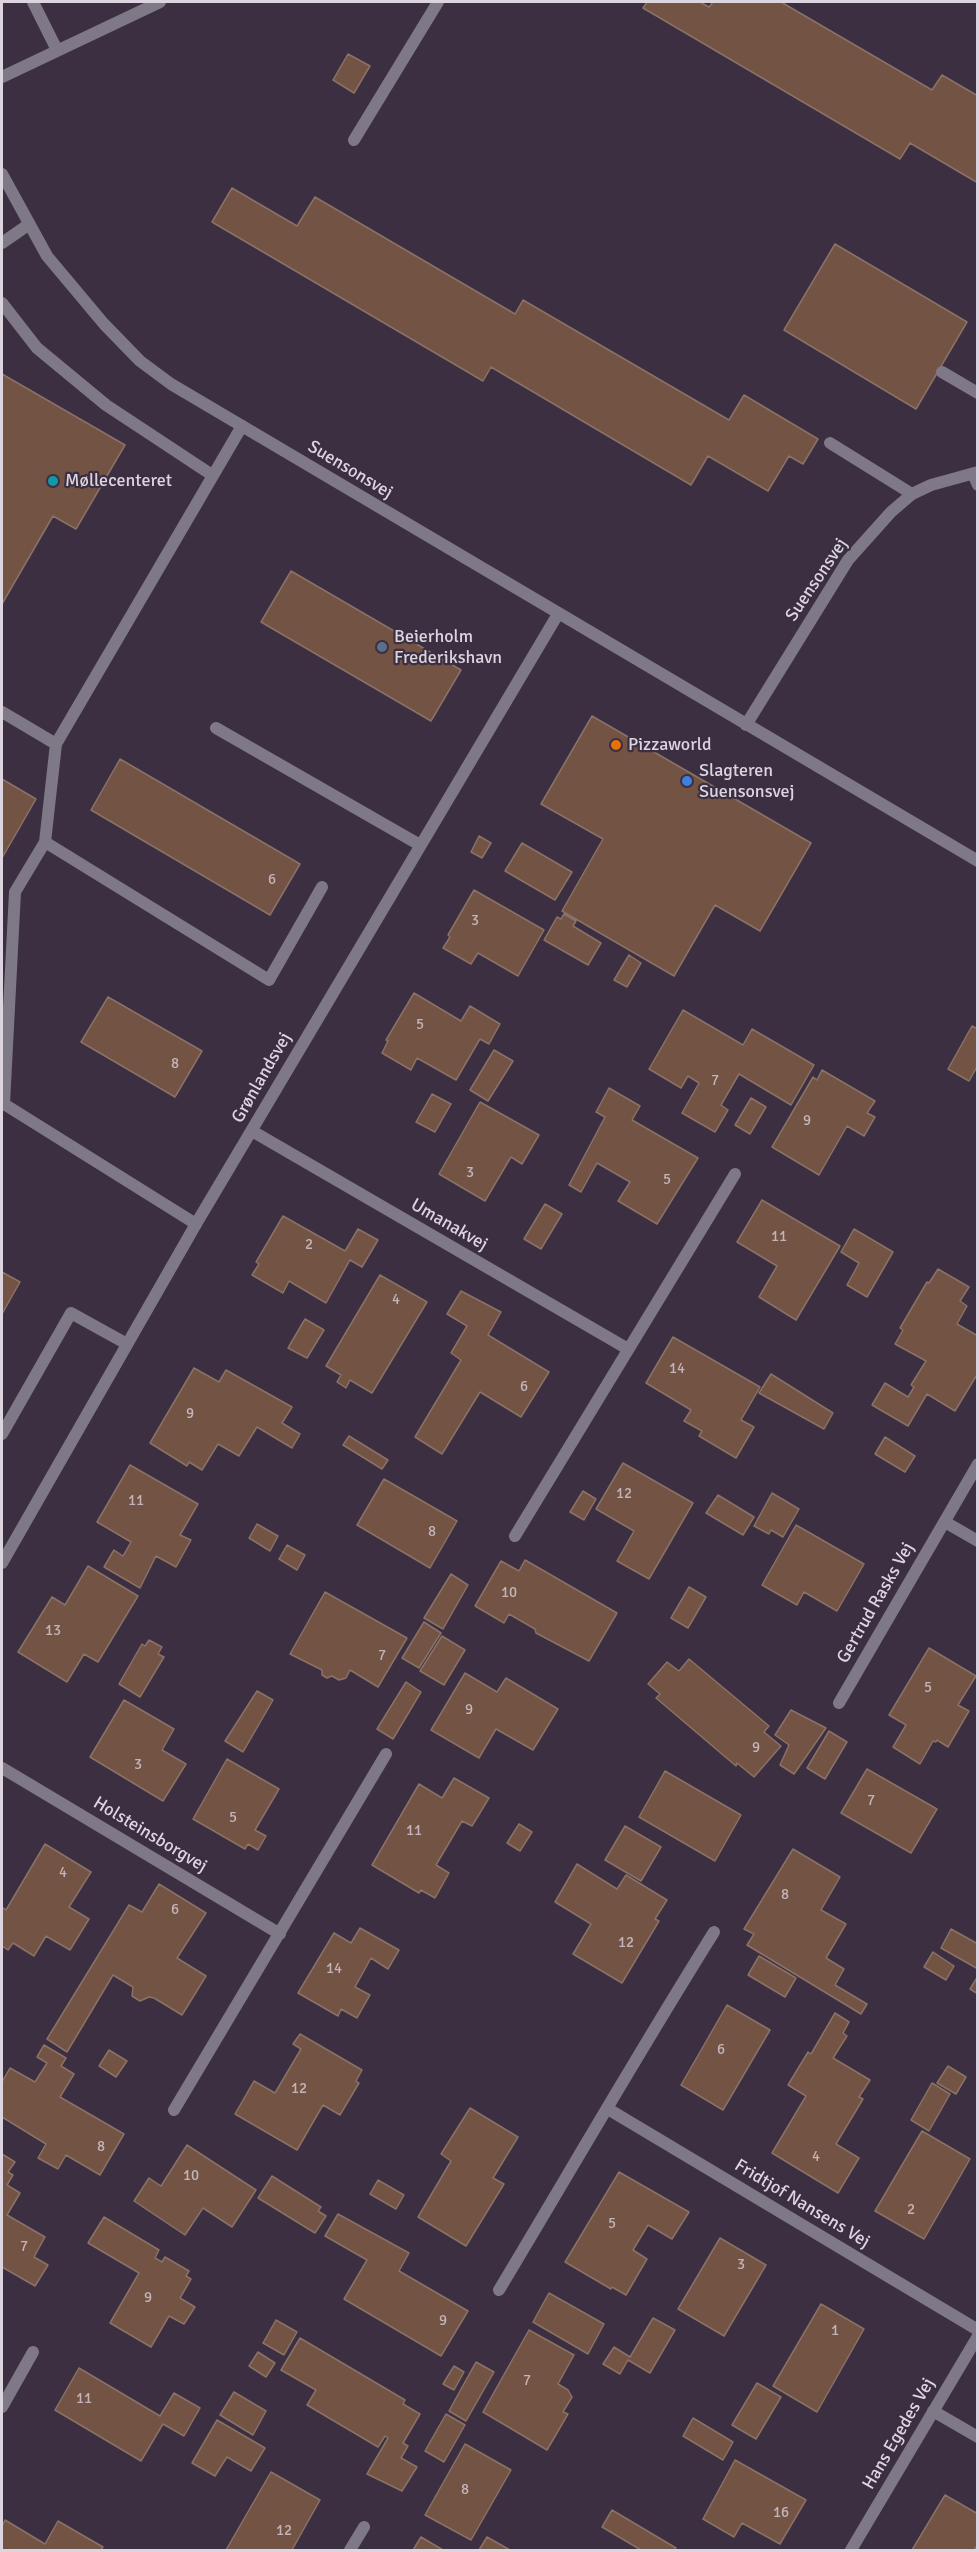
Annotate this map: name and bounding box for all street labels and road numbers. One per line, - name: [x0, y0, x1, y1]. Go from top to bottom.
- street label: Suensonsvej: [304, 436, 396, 504]
- street label: Suensonsvej: [781, 534, 853, 626]
- street label: Grønlandsvej: [227, 1029, 297, 1127]
- street label: Umanakvej: [407, 1194, 491, 1256]
- street label: Gertrud Rasks Vej: [833, 1539, 919, 1667]
- street label: Holsteinsborgvej: [89, 1792, 211, 1878]
- street label: Fridtjof Nansens Vej: [730, 2155, 874, 2253]
- street label: Hans Egedes Vej: [858, 2374, 940, 2494]

